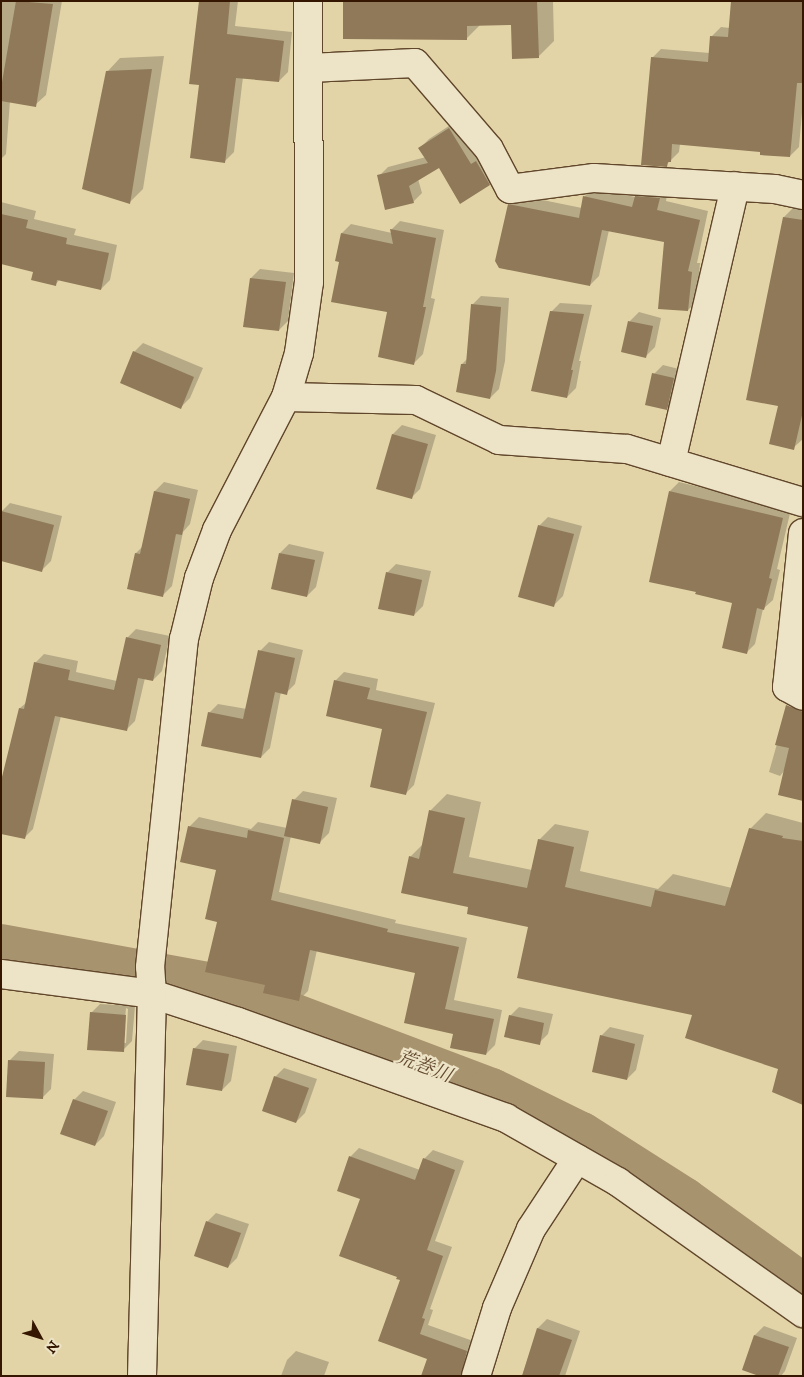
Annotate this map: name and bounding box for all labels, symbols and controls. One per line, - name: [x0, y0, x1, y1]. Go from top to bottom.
- water label: 荒巻川: [393, 1046, 455, 1088]
- north arrow: [15, 1312, 65, 1362]
- text: N: [41, 1336, 62, 1357]

